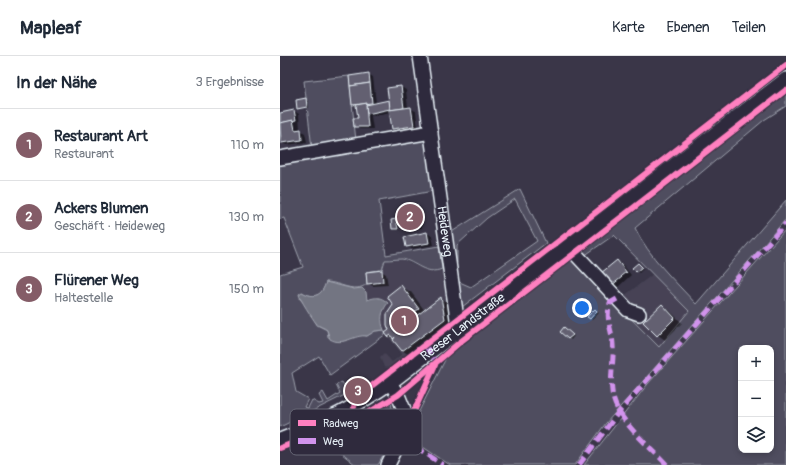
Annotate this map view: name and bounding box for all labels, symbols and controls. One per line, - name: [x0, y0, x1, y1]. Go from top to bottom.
- text: Mapleaf: [20, 16, 82, 40]
- text: Karte: [612, 19, 645, 36]
- text: Ebenen: [667, 19, 710, 36]
- text: Teilen: [732, 19, 766, 36]
- text: In der Nähe: [16, 72, 97, 93]
- text: 3 Ergebnisse: [195, 74, 264, 90]
- text: Restaurant Art: [54, 127, 148, 146]
- text: 1: [26, 137, 32, 153]
- text: 110 m: [231, 137, 264, 153]
- text: Restaurant: [54, 146, 114, 162]
- text: Ackers Blumen: [54, 199, 148, 218]
- pin: 2: [397, 202, 423, 232]
- street label: Heideweg: [433, 205, 456, 258]
- text: 2: [25, 209, 33, 225]
- text: 130 m: [228, 209, 264, 225]
- text: Geschäft · Heideweg: [54, 218, 165, 234]
- text: Flürener Weg: [54, 271, 139, 290]
- text: 3: [25, 281, 33, 297]
- text: 150 m: [229, 281, 264, 297]
- street label: Reeser Landstraße: [417, 289, 509, 365]
- text: Haltestelle: [54, 290, 113, 306]
- your location: [572, 298, 592, 318]
- pin: 1: [391, 306, 417, 336]
- map controls: [738, 345, 774, 453]
- button: +: [738, 345, 774, 381]
- pin: 3: [345, 376, 371, 406]
- button: −: [738, 381, 774, 417]
- legend: [290, 409, 422, 455]
- text: Radweg: [323, 417, 359, 430]
- button: layers: [738, 417, 774, 453]
- text: Weg: [323, 435, 344, 448]

